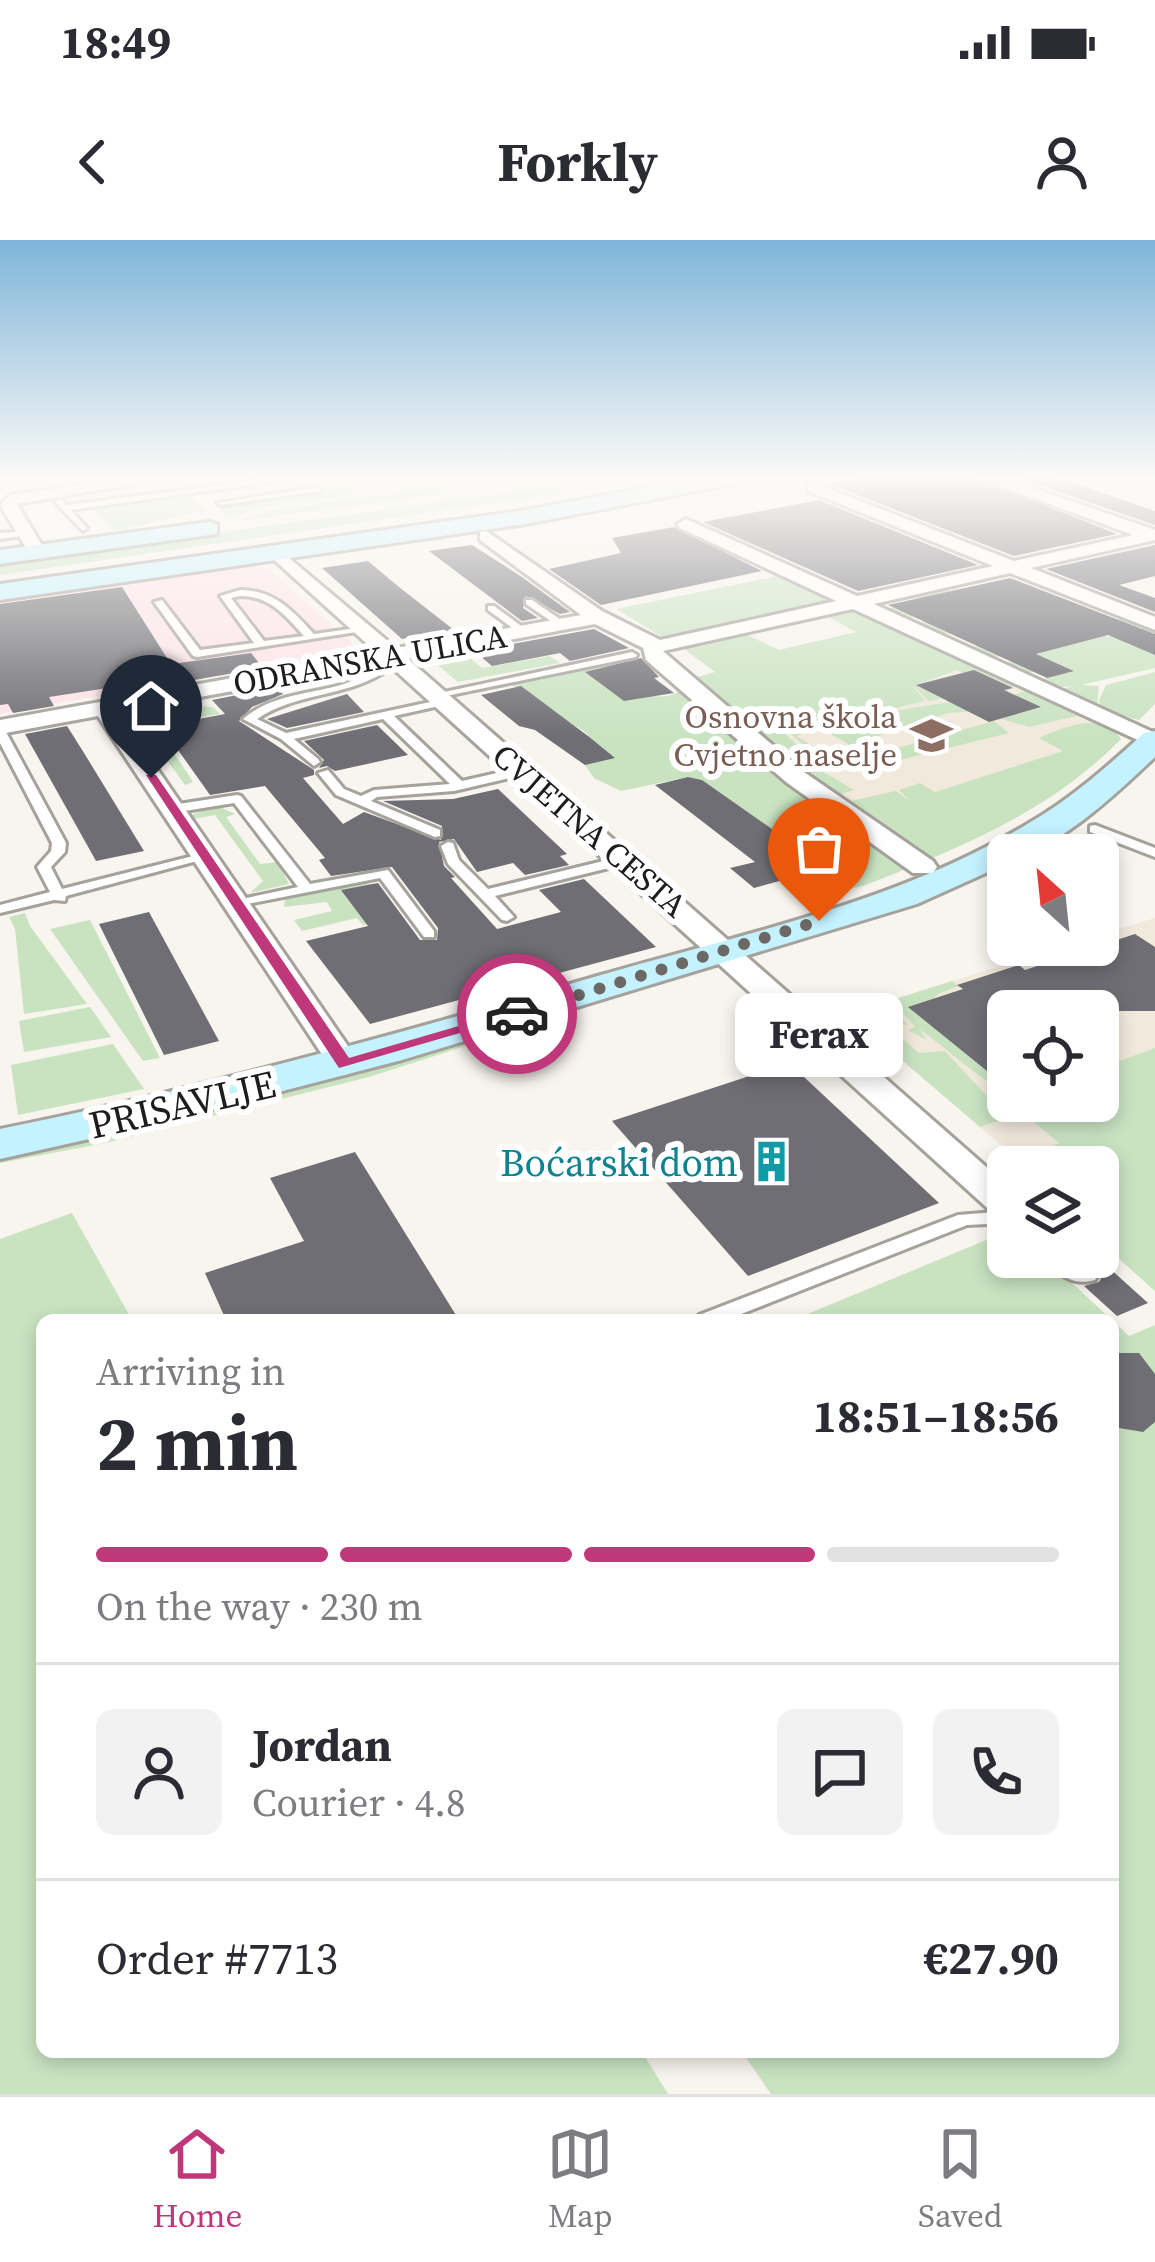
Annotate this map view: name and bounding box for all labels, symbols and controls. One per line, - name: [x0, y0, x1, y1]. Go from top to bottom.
- text: 18:49: [60, 11, 171, 73]
- text: Forkly: [497, 125, 658, 199]
- icon: back: [60, 129, 126, 195]
- icon: person: [1029, 129, 1095, 195]
- street label: ODRANSKA ULICA: [230, 613, 511, 706]
- pin: [100, 655, 202, 778]
- icon: home: [118, 673, 184, 739]
- place label: Osnovna škola Cvjetno naselje: [674, 694, 897, 777]
- school or university icon: Osnovna škola Cvjetno naselje: [908, 712, 954, 758]
- street label: CVJETNA CESTA: [483, 733, 697, 928]
- pin: [768, 798, 870, 921]
- icon: bag: [786, 816, 852, 882]
- north arrow: [987, 834, 1119, 966]
- map controls: [987, 834, 1119, 1278]
- courier: [457, 954, 577, 1074]
- icon: car: [484, 981, 550, 1047]
- button: locate: [987, 990, 1119, 1122]
- callout: Ferax: [735, 993, 903, 1077]
- text: Ferax: [769, 1008, 869, 1061]
- street label: PRISAVLJE: [84, 1057, 281, 1152]
- place label: Boćarski dom: [500, 1136, 738, 1189]
- building icon: Boćarski dom: [749, 1139, 795, 1185]
- button: layers: [987, 1146, 1119, 1278]
- text: Arriving in: [96, 1345, 285, 1398]
- text: 18:51–18:56: [813, 1385, 1059, 1447]
- text: 2 min: [96, 1389, 298, 1496]
- text: On the way · 230 m: [96, 1580, 423, 1633]
- button: person: [96, 1709, 222, 1835]
- button: chat: [777, 1709, 903, 1835]
- button: phone: [933, 1709, 1059, 1835]
- text: Jordan: [252, 1714, 392, 1776]
- text: Courier · 4.8: [252, 1776, 465, 1829]
- text: Order #7713: [96, 1927, 338, 1989]
- text: €27.90: [924, 1927, 1059, 1989]
- tab: Home: [152, 2121, 242, 2238]
- tab: Map: [547, 2121, 613, 2238]
- tab: Saved: [918, 2121, 1003, 2238]

